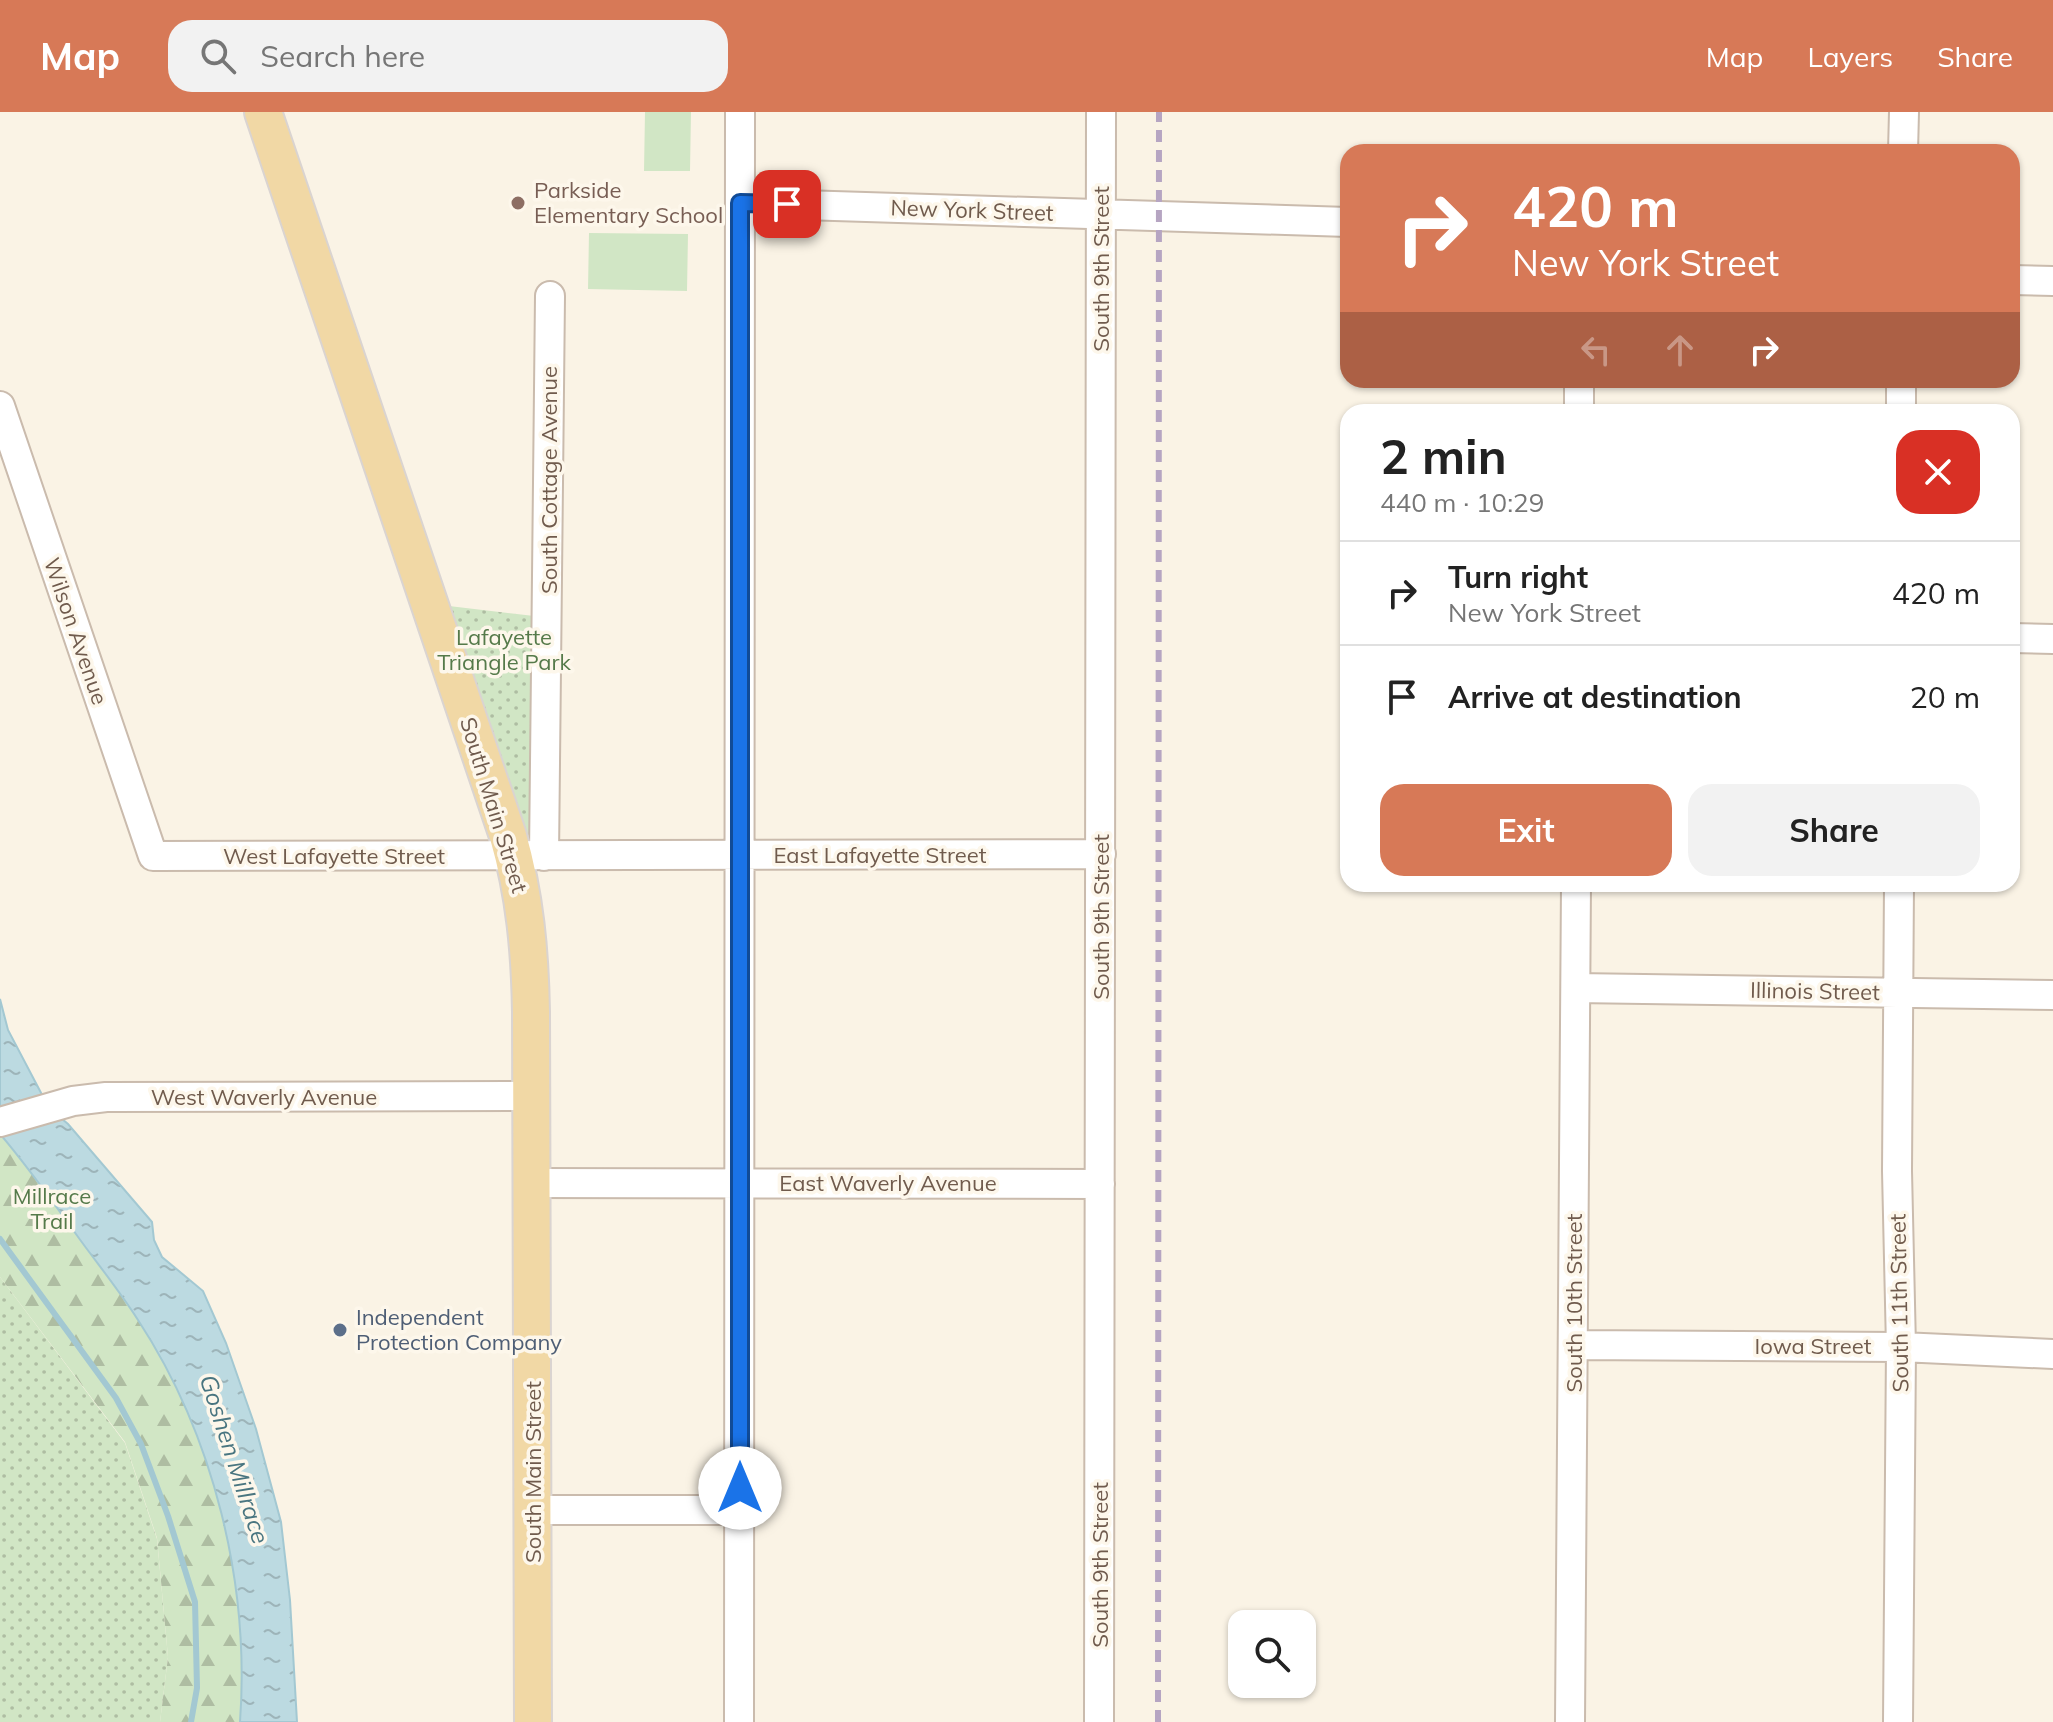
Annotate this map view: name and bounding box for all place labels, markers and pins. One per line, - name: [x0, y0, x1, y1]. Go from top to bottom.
- pin: [753, 170, 821, 238]
- place label: Parkside Elementary School: [534, 176, 723, 229]
- marker: Parkside Elementary School: [509, 194, 527, 212]
- place label: Independent Protection Company: [356, 1303, 562, 1356]
- marker: Independent Protection Company: [331, 1321, 349, 1339]

